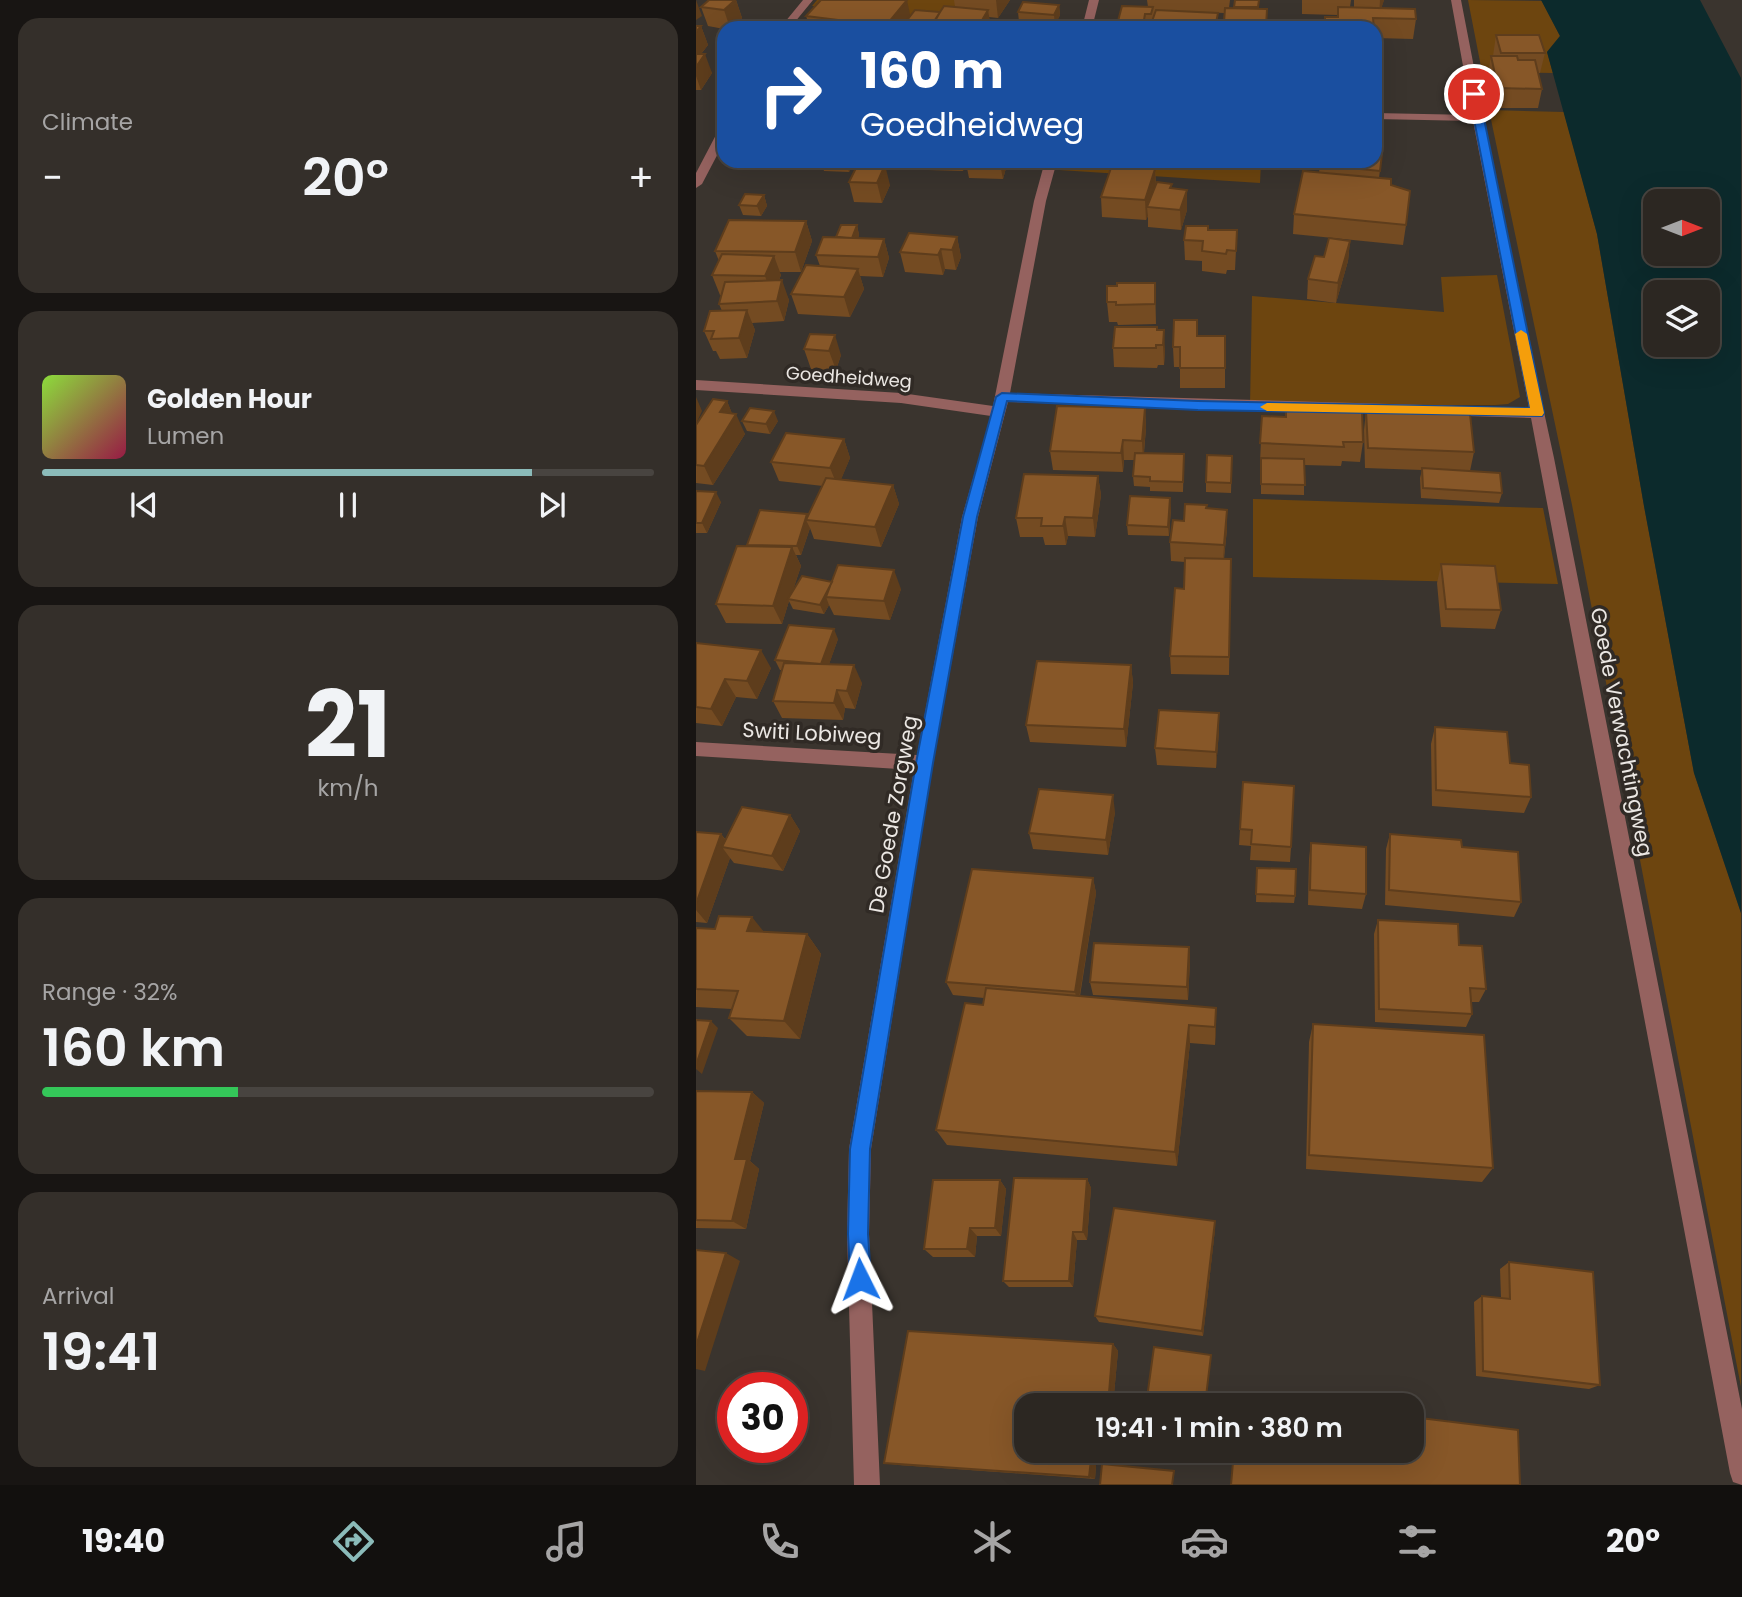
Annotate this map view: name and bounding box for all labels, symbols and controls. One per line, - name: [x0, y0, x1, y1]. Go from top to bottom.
- text: 160 m: [860, 37, 1004, 105]
- icon: right: [745, 49, 836, 140]
- pin: [1444, 64, 1504, 124]
- icon: arrive: [1455, 75, 1493, 113]
- text: Goedheidweg: [860, 102, 1084, 147]
- text: Climate: [42, 106, 133, 138]
- text: 20°: [302, 141, 389, 214]
- text: −: [42, 151, 63, 204]
- text: +: [628, 151, 654, 204]
- north arrow: [1643, 189, 1720, 266]
- map controls: [1643, 189, 1720, 357]
- button: layers: [1643, 280, 1720, 357]
- street label: Goedheidweg: [785, 360, 913, 394]
- text: Golden Hour: [147, 381, 312, 417]
- text: Lumen: [147, 420, 224, 452]
- icon: previous: [125, 486, 163, 524]
- icon: pause: [329, 486, 367, 524]
- icon: next: [533, 486, 571, 524]
- street label: Goede Verwachtingweg: [1584, 605, 1660, 859]
- text: 21: [305, 661, 391, 789]
- street label: De Goede Zorgweg: [861, 713, 925, 915]
- street label: Switi Lobiweg: [742, 715, 882, 751]
- text: km/h: [317, 772, 379, 804]
- text: Range · 32%: [42, 976, 177, 1008]
- text: 160 km: [42, 1011, 225, 1084]
- position arrow: [823, 1242, 897, 1316]
- text: Arrival: [42, 1280, 114, 1312]
- text: 19:41: [42, 1315, 160, 1388]
- speed limit sign: 30: [717, 1372, 808, 1463]
- text: 19:41 · 1 min · 380 m: [1095, 1410, 1343, 1446]
- icon: directions: [329, 1517, 378, 1566]
- icon: music: [542, 1517, 591, 1566]
- icon: phone: [755, 1517, 804, 1566]
- icon: climate: [968, 1517, 1017, 1566]
- icon: car: [1180, 1517, 1229, 1566]
- icon: filters: [1393, 1517, 1442, 1566]
- text: 19:40: [82, 1518, 165, 1563]
- text: 20°: [1606, 1518, 1660, 1563]

